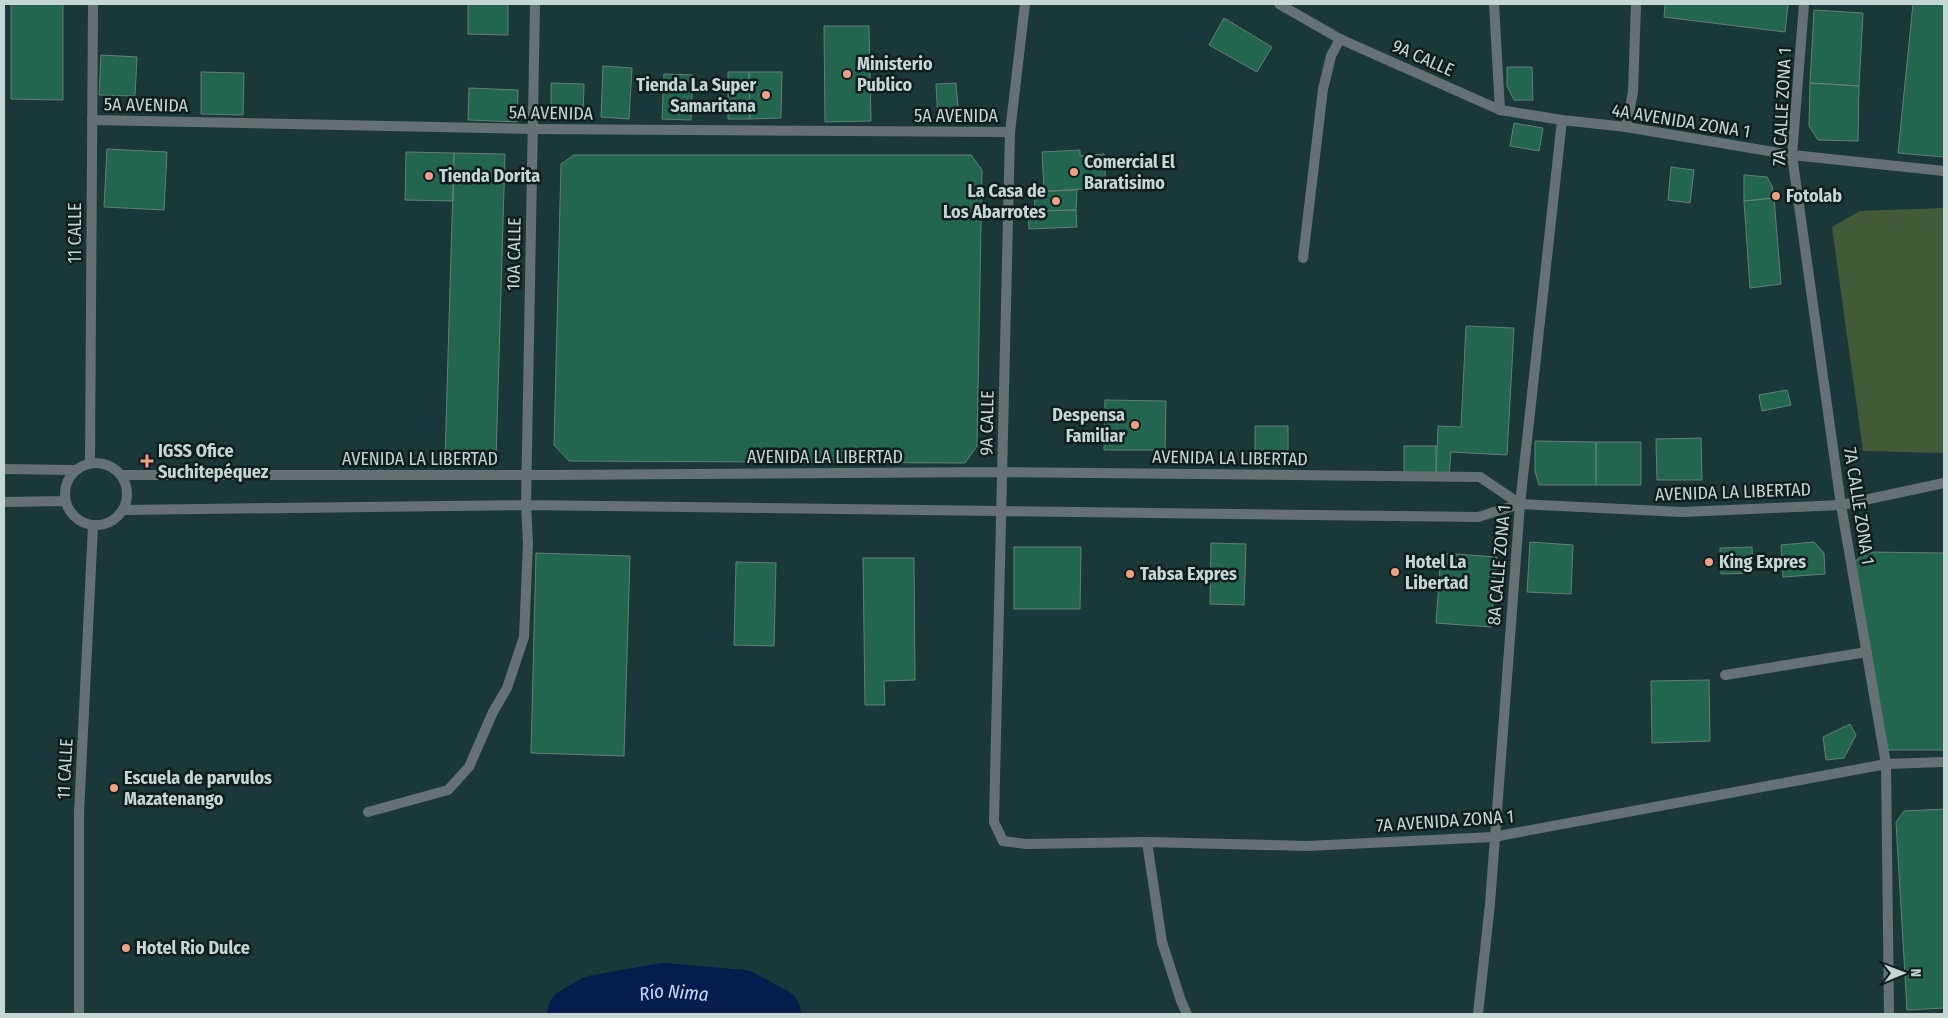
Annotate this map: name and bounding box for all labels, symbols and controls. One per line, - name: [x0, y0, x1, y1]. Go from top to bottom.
- street label: 9A CALLE: [1389, 35, 1457, 81]
- street label: 7A CALLE ZONA 1: [1768, 47, 1796, 167]
- place label: Ministerio Publico: [857, 53, 933, 96]
- marker: Ministerio Publico: [841, 68, 853, 80]
- place label: Tienda La Super Samaritana: [636, 74, 756, 117]
- marker: Tienda La Super Samaritana: [760, 89, 772, 101]
- street label: 5A AVENIDA: [104, 93, 189, 117]
- street label: 4A AVENIDA ZONA 1: [1610, 99, 1752, 143]
- street label: 5A AVENIDA: [509, 101, 594, 125]
- street label: 5A AVENIDA: [914, 105, 999, 127]
- place label: Comercial El Baratisimo: [1084, 151, 1175, 194]
- place label: Tienda Dorita: [439, 165, 540, 187]
- marker: Comercial El Baratisimo: [1068, 166, 1080, 178]
- marker: Tienda Dorita: [423, 170, 435, 182]
- place label: La Casa de Los Abarrotes: [943, 180, 1046, 223]
- place label: Fotolab: [1786, 185, 1842, 207]
- marker: Fotolab: [1770, 190, 1782, 202]
- marker: La Casa de Los Abarrotes: [1050, 195, 1062, 207]
- street label: 11 CALLE: [64, 202, 86, 264]
- street label: 10A CALLE: [502, 217, 526, 291]
- street label: 9A CALLE: [975, 390, 999, 456]
- place label: Despensa Familiar: [1052, 404, 1125, 447]
- marker: Despensa Familiar: [1129, 419, 1141, 431]
- place label: IGSS Ofice Suchitepéquez: [158, 440, 269, 483]
- street label: AVENIDA LA LIBERTAD: [747, 446, 903, 468]
- street label: AVENIDA LA LIBERTAD: [1152, 446, 1308, 470]
- street label: 7A CALLE ZONA 1: [1839, 446, 1879, 566]
- street label: AVENIDA LA LIBERTAD: [342, 448, 498, 470]
- marker: IGSS Ofice Suchitepéquez: [140, 454, 154, 468]
- street label: AVENIDA LA LIBERTAD: [1655, 478, 1811, 506]
- street label: 8A CALLE ZONA 1: [1483, 504, 1515, 626]
- place label: Hotel La Libertad: [1405, 551, 1468, 594]
- place label: King Expres: [1719, 551, 1806, 573]
- marker: King Expres: [1703, 556, 1715, 568]
- place label: Tabsa Expres: [1140, 563, 1237, 585]
- marker: Hotel La Libertad: [1389, 566, 1401, 578]
- marker: Tabsa Expres: [1124, 568, 1136, 580]
- street label: 11 CALLE: [52, 738, 78, 800]
- place label: Escuela de parvulos Mazatenango: [124, 767, 272, 810]
- marker: Escuela de parvulos Mazatenango: [108, 782, 120, 794]
- street label: 7A AVENIDA ZONA 1: [1375, 805, 1515, 837]
- place label: Hotel Rio Dulce: [136, 937, 250, 959]
- marker: Hotel Rio Dulce: [120, 942, 132, 954]
- north arrow: [1878, 948, 1928, 998]
- text: N: [1907, 968, 1924, 977]
- water label: Río Nima: [637, 979, 710, 1006]

